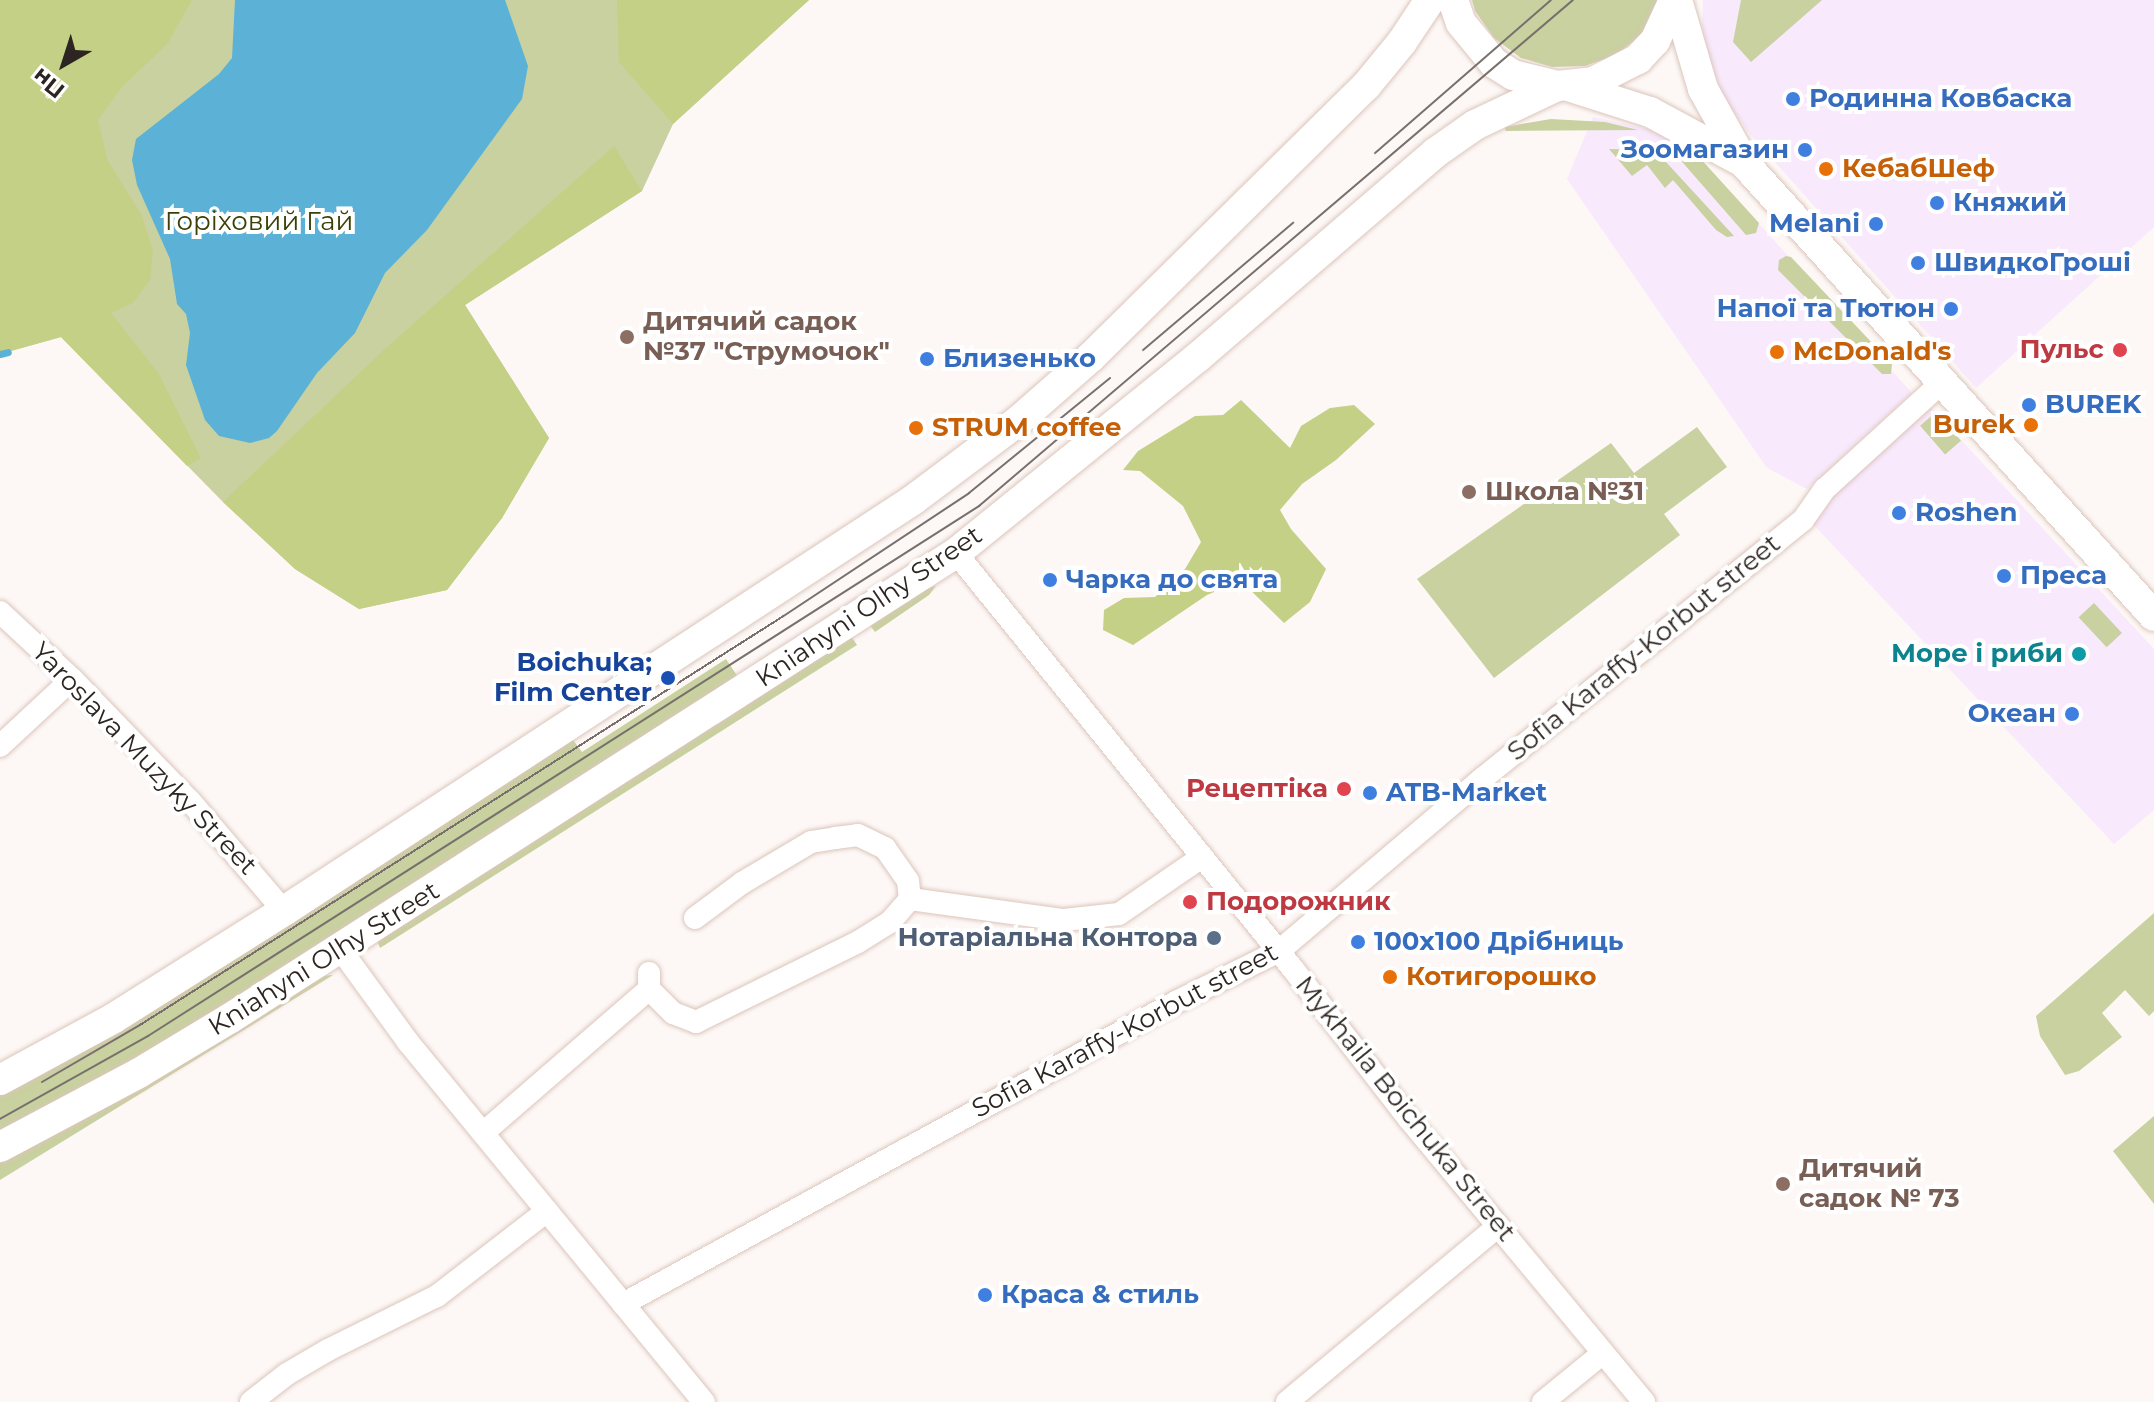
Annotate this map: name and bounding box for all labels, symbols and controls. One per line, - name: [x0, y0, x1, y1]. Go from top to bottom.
- north arrow: [24, 24, 104, 104]
- text: Пн: [27, 62, 70, 104]
- place label: Родинна Ковбаска: [1809, 83, 2072, 115]
- marker: Родинна Ковбаска: [1784, 90, 1802, 108]
- place label: Зоомагазин: [1621, 134, 1789, 166]
- marker: Зоомагазин: [1796, 141, 1814, 159]
- place label: КебабШеф: [1842, 153, 1995, 185]
- marker: КебабШеф: [1817, 160, 1835, 178]
- place label: Княжий: [1953, 187, 2067, 219]
- marker: Княжий: [1928, 194, 1946, 212]
- park label: Горіховий Гай: [165, 206, 353, 238]
- place label: Melani: [1769, 208, 1860, 240]
- marker: Melani: [1867, 215, 1885, 233]
- place label: ШвидкоГроші: [1934, 247, 2131, 279]
- marker: ШвидкоГроші: [1909, 254, 1927, 272]
- place label: Напої та Тютюн: [1716, 293, 1935, 325]
- marker: Напої та Тютюн: [1942, 300, 1960, 318]
- place label: Дитячий садок №37 "Струмочок": [643, 306, 890, 368]
- marker: Дитячий садок №37 "Струмочок": [618, 328, 636, 346]
- place label: Пульс: [2019, 334, 2104, 366]
- place label: McDonald's: [1793, 336, 1951, 368]
- marker: Пульс: [2111, 341, 2129, 359]
- place label: Близенько: [943, 343, 1096, 375]
- marker: McDonald's: [1768, 343, 1786, 361]
- marker: Близенько: [918, 350, 936, 368]
- place label: BUREK: [2045, 389, 2141, 421]
- marker: BUREK: [2020, 396, 2038, 414]
- place label: Burek: [1933, 409, 2015, 441]
- place label: STRUM coffee: [932, 412, 1121, 444]
- marker: Burek: [2022, 416, 2040, 434]
- marker: STRUM coffee: [907, 419, 925, 437]
- place label: Школа №31: [1485, 476, 1644, 508]
- marker: Школа №31: [1460, 483, 1478, 501]
- place label: Roshen: [1915, 497, 2017, 529]
- marker: Roshen: [1890, 504, 1908, 522]
- street label: Kniahyni Olhy Street: [750, 520, 988, 694]
- street label: Sofia Karaffy-Korbut street: [1501, 528, 1787, 768]
- place label: Преса: [2020, 560, 2107, 592]
- place label: Чарка до свята: [1066, 564, 1278, 596]
- marker: Преса: [1995, 567, 2013, 585]
- marker: Чарка до свята: [1041, 571, 1059, 589]
- street label: Yaroslava Muzyky Street: [25, 636, 263, 882]
- place label: Море і риби: [1891, 638, 2063, 670]
- marker: Море і риби: [2070, 645, 2088, 663]
- place label: Boichuka; Film Center: [494, 647, 652, 708]
- marker: Boichuka; Film Center: [659, 669, 677, 687]
- place label: Океан: [1968, 698, 2056, 730]
- marker: Океан: [2063, 705, 2081, 723]
- place label: Рецептіка: [1186, 773, 1328, 805]
- place label: ATB-Market: [1386, 777, 1547, 809]
- marker: Рецептіка: [1335, 780, 1353, 798]
- marker: ATB-Market: [1361, 784, 1379, 802]
- street label: Kniahyni Olhy Street: [203, 875, 445, 1043]
- place label: Подорожник: [1206, 886, 1391, 918]
- marker: Подорожник: [1181, 893, 1199, 911]
- place label: Нотаріальна Контора: [898, 922, 1198, 954]
- place label: 100х100 Дрібниць: [1374, 926, 1623, 958]
- marker: Нотаріальна Контора: [1205, 929, 1223, 947]
- marker: 100х100 Дрібниць: [1349, 933, 1367, 951]
- street label: Sofia Karaffy-Korbut street: [967, 937, 1283, 1125]
- place label: Котигорошко: [1406, 961, 1597, 993]
- marker: Котигорошко: [1381, 968, 1399, 986]
- street label: Mykhaila Boichuka Street: [1288, 970, 1522, 1248]
- place label: Дитячий садок № 73: [1799, 1153, 1960, 1214]
- marker: Дитячий садок № 73: [1774, 1175, 1792, 1193]
- place label: Краса & стиль: [1001, 1279, 1199, 1311]
- marker: Краса & стиль: [976, 1286, 994, 1304]

